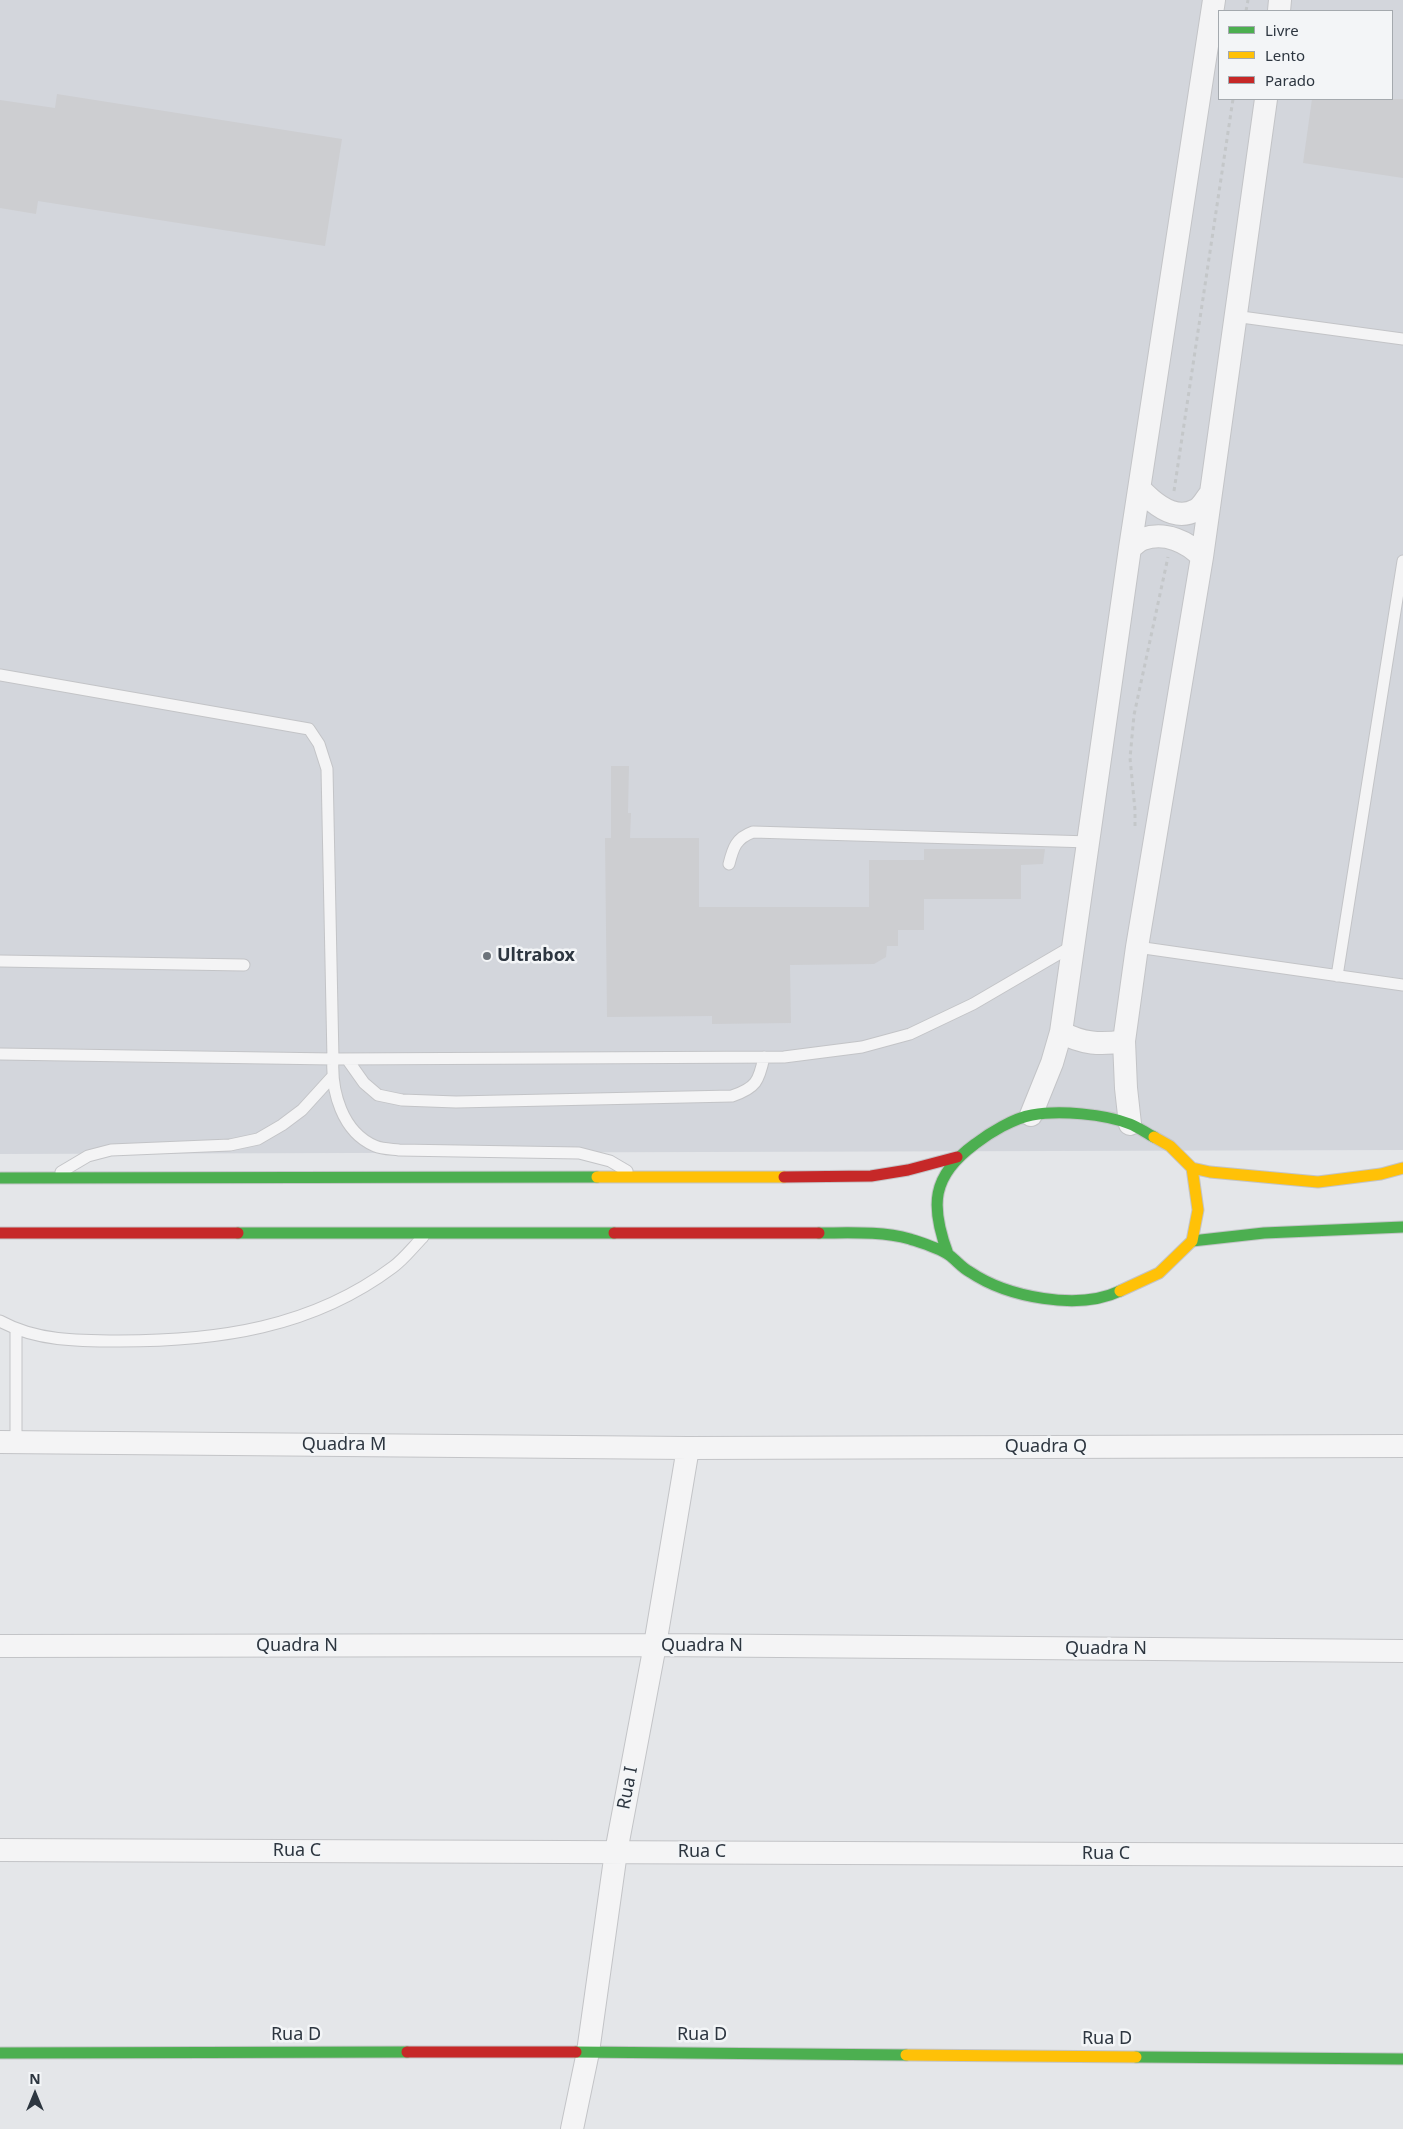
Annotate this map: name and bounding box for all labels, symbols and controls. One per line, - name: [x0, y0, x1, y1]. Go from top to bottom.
- legend: [1218, 10, 1393, 100]
- text: Livre: [1265, 20, 1299, 40]
- text: Lento: [1265, 45, 1305, 65]
- text: Parado: [1265, 70, 1315, 90]
- place label: Ultrabox: [497, 945, 575, 967]
- marker: Ultrabox: [481, 950, 493, 962]
- street label: Quadra M: [302, 1434, 386, 1456]
- street label: Quadra Q: [1005, 1436, 1087, 1458]
- street label: Quadra N: [256, 1635, 338, 1657]
- street label: Quadra N: [661, 1635, 743, 1657]
- street label: Quadra N: [1065, 1638, 1147, 1660]
- street label: Rua I: [613, 1765, 643, 1811]
- street label: Rua C: [273, 1840, 321, 1862]
- street label: Rua C: [678, 1841, 726, 1863]
- street label: Rua C: [1082, 1843, 1130, 1865]
- street label: Rua D: [271, 2024, 321, 2046]
- street label: Rua D: [677, 2024, 727, 2046]
- street label: Rua D: [1082, 2028, 1132, 2050]
- north arrow: [10, 2069, 60, 2119]
- text: N: [29, 2069, 41, 2088]

